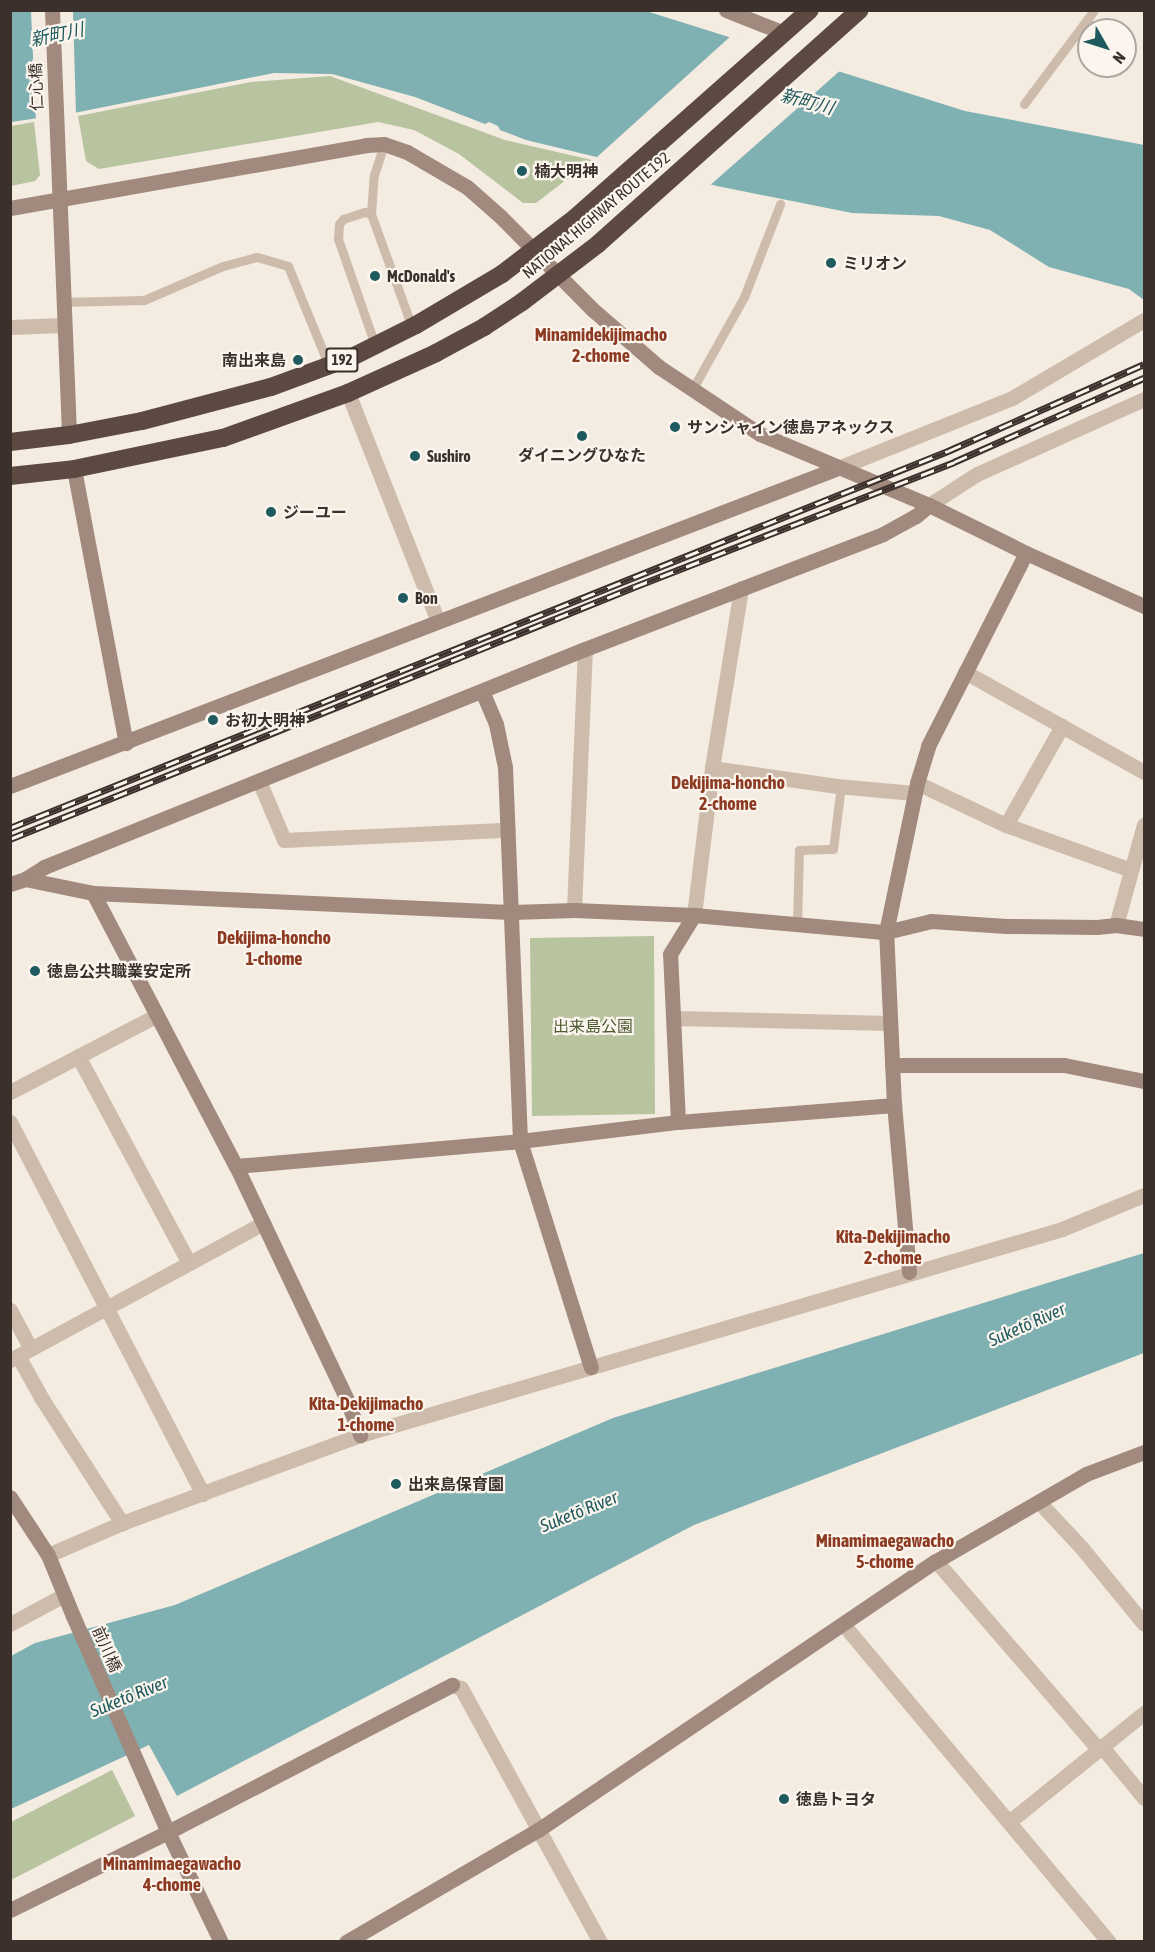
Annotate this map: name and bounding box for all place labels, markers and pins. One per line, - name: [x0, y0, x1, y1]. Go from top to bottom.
- place label: 楠大明神: [534, 161, 598, 181]
- marker: 楠大明神: [515, 164, 529, 178]
- place label: ミリオン: [843, 253, 907, 273]
- marker: ミリオン: [824, 256, 838, 270]
- place label: McDonald's: [387, 266, 455, 286]
- marker: McDonald's: [368, 269, 382, 283]
- place label: 南出来島: [222, 350, 286, 370]
- marker: 南出来島: [291, 353, 305, 367]
- place label: サンシャイン徳島アネックス: [687, 417, 895, 437]
- marker: サンシャイン徳島アネックス: [668, 420, 682, 434]
- marker: ダイニングひなた: [575, 429, 589, 443]
- place label: ダイニングひなた: [518, 445, 646, 465]
- place label: Sushiro: [427, 446, 471, 466]
- marker: Sushiro: [408, 449, 422, 463]
- place label: ジーユー: [283, 502, 347, 522]
- marker: ジーユー: [264, 505, 278, 519]
- place label: Bon: [415, 588, 438, 608]
- marker: Bon: [396, 591, 410, 605]
- place label: お初大明神: [225, 710, 305, 730]
- marker: お初大明神: [206, 713, 220, 727]
- place label: 徳島公共職業安定所: [47, 961, 191, 981]
- marker: 徳島公共職業安定所: [28, 964, 42, 978]
- place label: 出来島保育園: [408, 1474, 504, 1494]
- marker: 出来島保育園: [389, 1477, 403, 1491]
- place label: 徳島トヨタ: [796, 1789, 876, 1809]
- marker: 徳島トヨタ: [777, 1792, 791, 1806]

